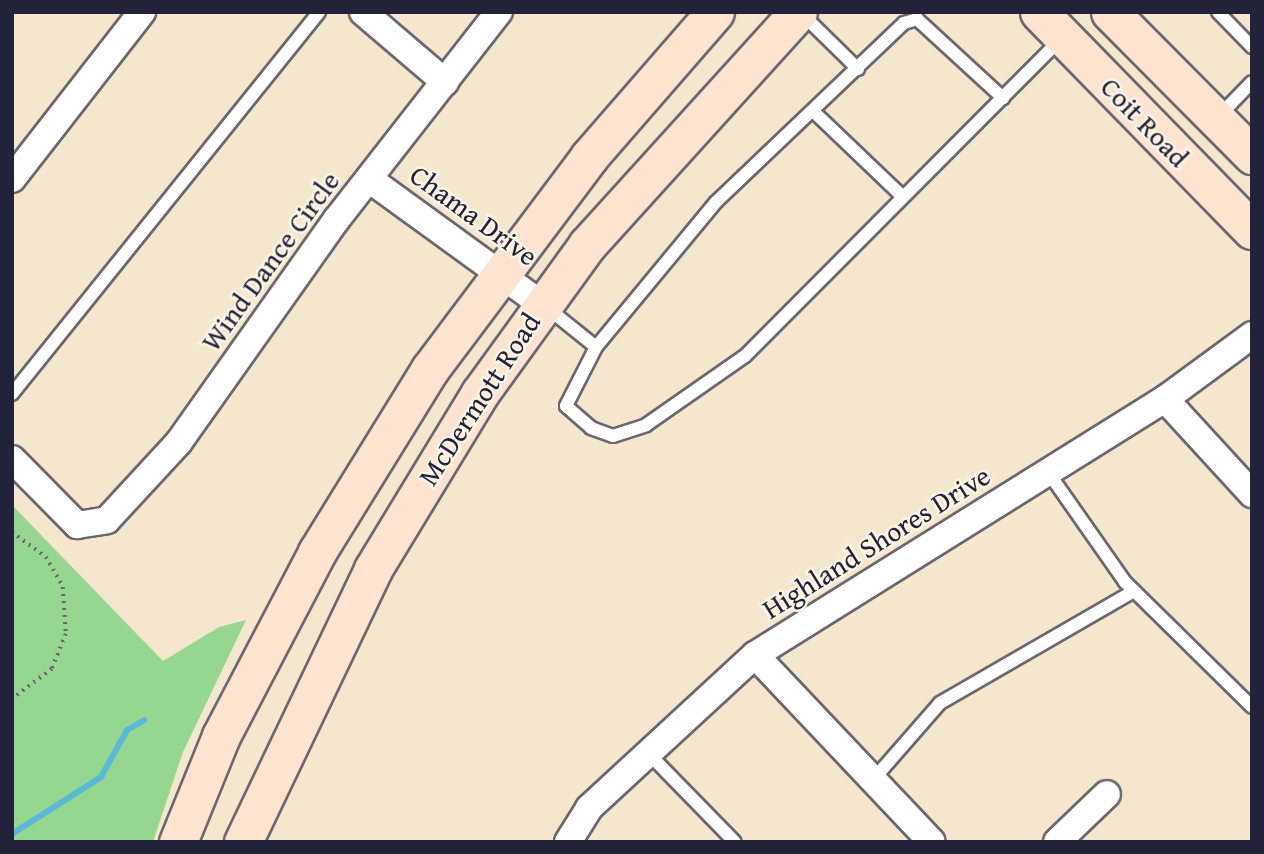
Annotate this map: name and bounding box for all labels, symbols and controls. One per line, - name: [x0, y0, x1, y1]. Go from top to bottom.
- street label: Coit Road: [1094, 70, 1196, 174]
- street label: Chama Drive: [404, 158, 544, 272]
- street label: Wind Dance Circle: [194, 165, 346, 357]
- street label: McDermott Road: [411, 307, 547, 491]
- street label: Highland Shores Drive: [756, 458, 996, 626]

